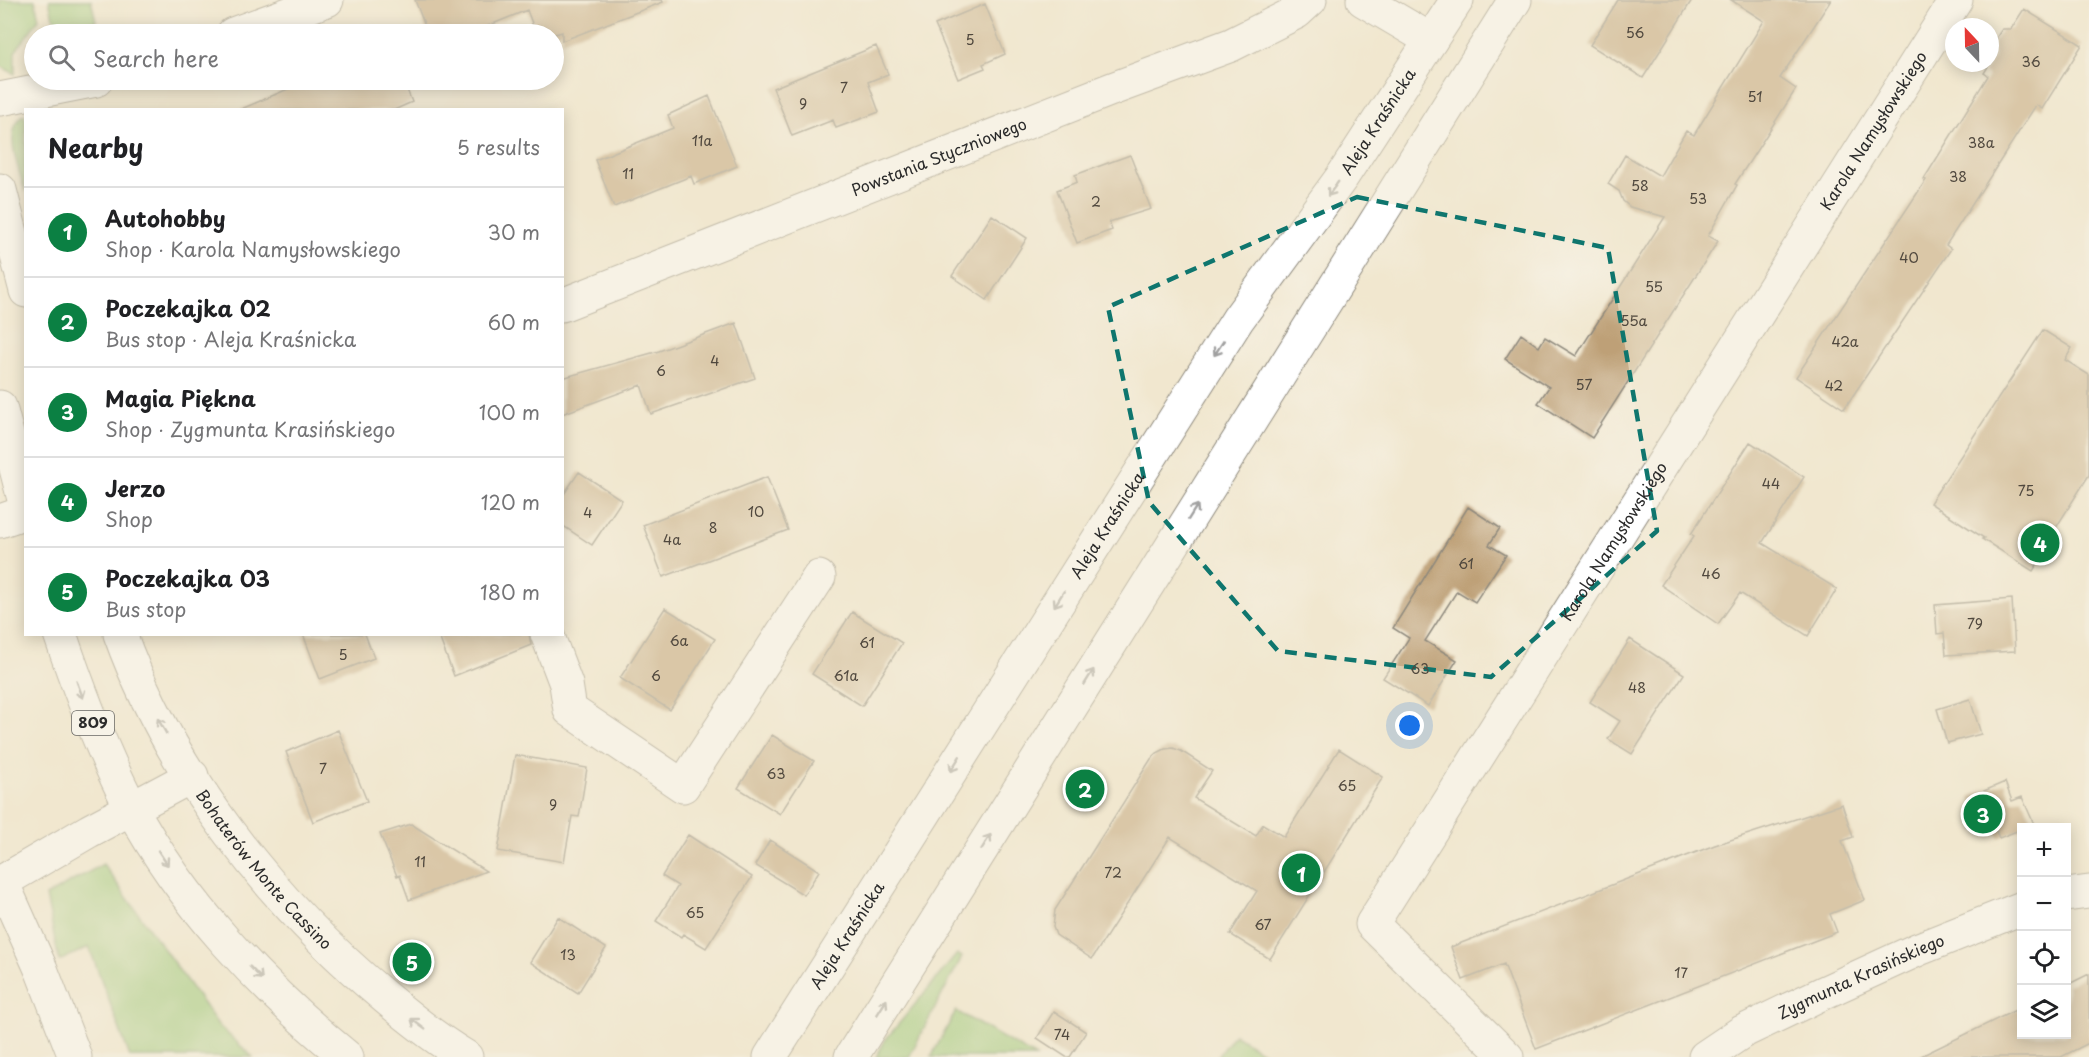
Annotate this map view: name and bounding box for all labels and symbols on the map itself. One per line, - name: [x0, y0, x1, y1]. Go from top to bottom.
- north arrow: [1945, 18, 1999, 72]
- house number: 56: [1626, 22, 1645, 43]
- house number: 5: [965, 29, 975, 50]
- street label: Karola Namysłowskiego: [1813, 46, 1932, 214]
- house number: 36: [2021, 51, 2041, 72]
- street label: Aleja Kraśnicka: [1334, 63, 1421, 179]
- house number: 7: [840, 77, 848, 98]
- house number: 51: [1748, 86, 1762, 107]
- house number: 9: [799, 93, 807, 114]
- street label: Powstania Styczniowego: [848, 111, 1030, 201]
- house number: 11a: [692, 130, 713, 151]
- house number: 38a: [1968, 132, 1995, 153]
- house number: 11: [622, 163, 634, 184]
- house number: 38: [1949, 166, 1967, 187]
- house number: 58: [1631, 175, 1649, 196]
- one-way arrow: [1327, 181, 1339, 197]
- house number: 53: [1689, 188, 1707, 209]
- house number: 2: [1091, 191, 1101, 212]
- house number: 40: [1899, 247, 1919, 268]
- house number: 55: [1645, 276, 1663, 297]
- house number: 55a: [1621, 310, 1648, 331]
- house number: 42a: [1831, 331, 1859, 352]
- one-way arrow: [1213, 339, 1225, 356]
- house number: 4: [710, 350, 720, 371]
- house number: 6: [656, 360, 666, 381]
- house number: 57: [1576, 374, 1592, 395]
- house number: 42: [1825, 375, 1843, 396]
- street label: Karola Namysłowskiego: [1554, 457, 1672, 625]
- street label: Aleja Kraśnicka: [1064, 466, 1150, 583]
- house number: 44: [1762, 473, 1780, 494]
- house number: 75: [2018, 480, 2034, 501]
- house number: 10: [748, 501, 764, 522]
- house number: 4: [583, 502, 593, 523]
- one-way arrow: [1187, 504, 1199, 521]
- house number: 8: [709, 517, 717, 538]
- pin: 4: [2020, 520, 2060, 566]
- house number: 4a: [663, 529, 681, 550]
- house number: 61: [1458, 553, 1474, 574]
- house number: 46: [1701, 563, 1721, 584]
- one-way arrow: [1053, 590, 1065, 607]
- house number: 79: [1967, 613, 1983, 634]
- house number: 6a: [670, 630, 689, 651]
- house number: 61: [859, 632, 875, 653]
- house number: 5: [338, 644, 348, 665]
- house number: 63: [1411, 658, 1429, 679]
- house number: 6: [651, 665, 661, 686]
- house number: 61a: [834, 665, 858, 686]
- one-way arrow: [1084, 669, 1096, 686]
- house number: 48: [1628, 677, 1646, 698]
- one-way arrow: [75, 680, 86, 698]
- road number: 809: [72, 711, 114, 735]
- your location: [1395, 711, 1424, 740]
- one-way arrow: [156, 718, 168, 735]
- one-way arrow: [949, 755, 961, 771]
- house number: 7: [319, 758, 327, 779]
- house number: 63: [767, 763, 785, 784]
- pin: 2: [1066, 766, 1104, 812]
- house number: 65: [1338, 775, 1356, 796]
- street label: Bohaterów Monte Cassino: [191, 784, 338, 954]
- pin: 3: [1964, 792, 2002, 836]
- house number: 9: [549, 794, 557, 815]
- one-way arrow: [980, 834, 992, 851]
- one-way arrow: [157, 850, 169, 866]
- pin: 1: [1282, 850, 1320, 896]
- house number: 11: [414, 851, 426, 872]
- house number: 72: [1104, 862, 1122, 883]
- street label: Aleja Kraśnicka: [803, 876, 890, 993]
- house number: 65: [686, 902, 704, 923]
- house number: 67: [1254, 914, 1272, 935]
- street label: Zygmunta Krasińskiego: [1773, 927, 1948, 1024]
- pin: 5: [392, 940, 432, 984]
- house number: 13: [560, 944, 576, 965]
- house number: 17: [1674, 962, 1688, 983]
- one-way arrow: [249, 966, 263, 981]
- one-way arrow: [876, 999, 889, 1016]
- one-way arrow: [410, 1018, 426, 1030]
- house number: 74: [1054, 1024, 1070, 1045]

